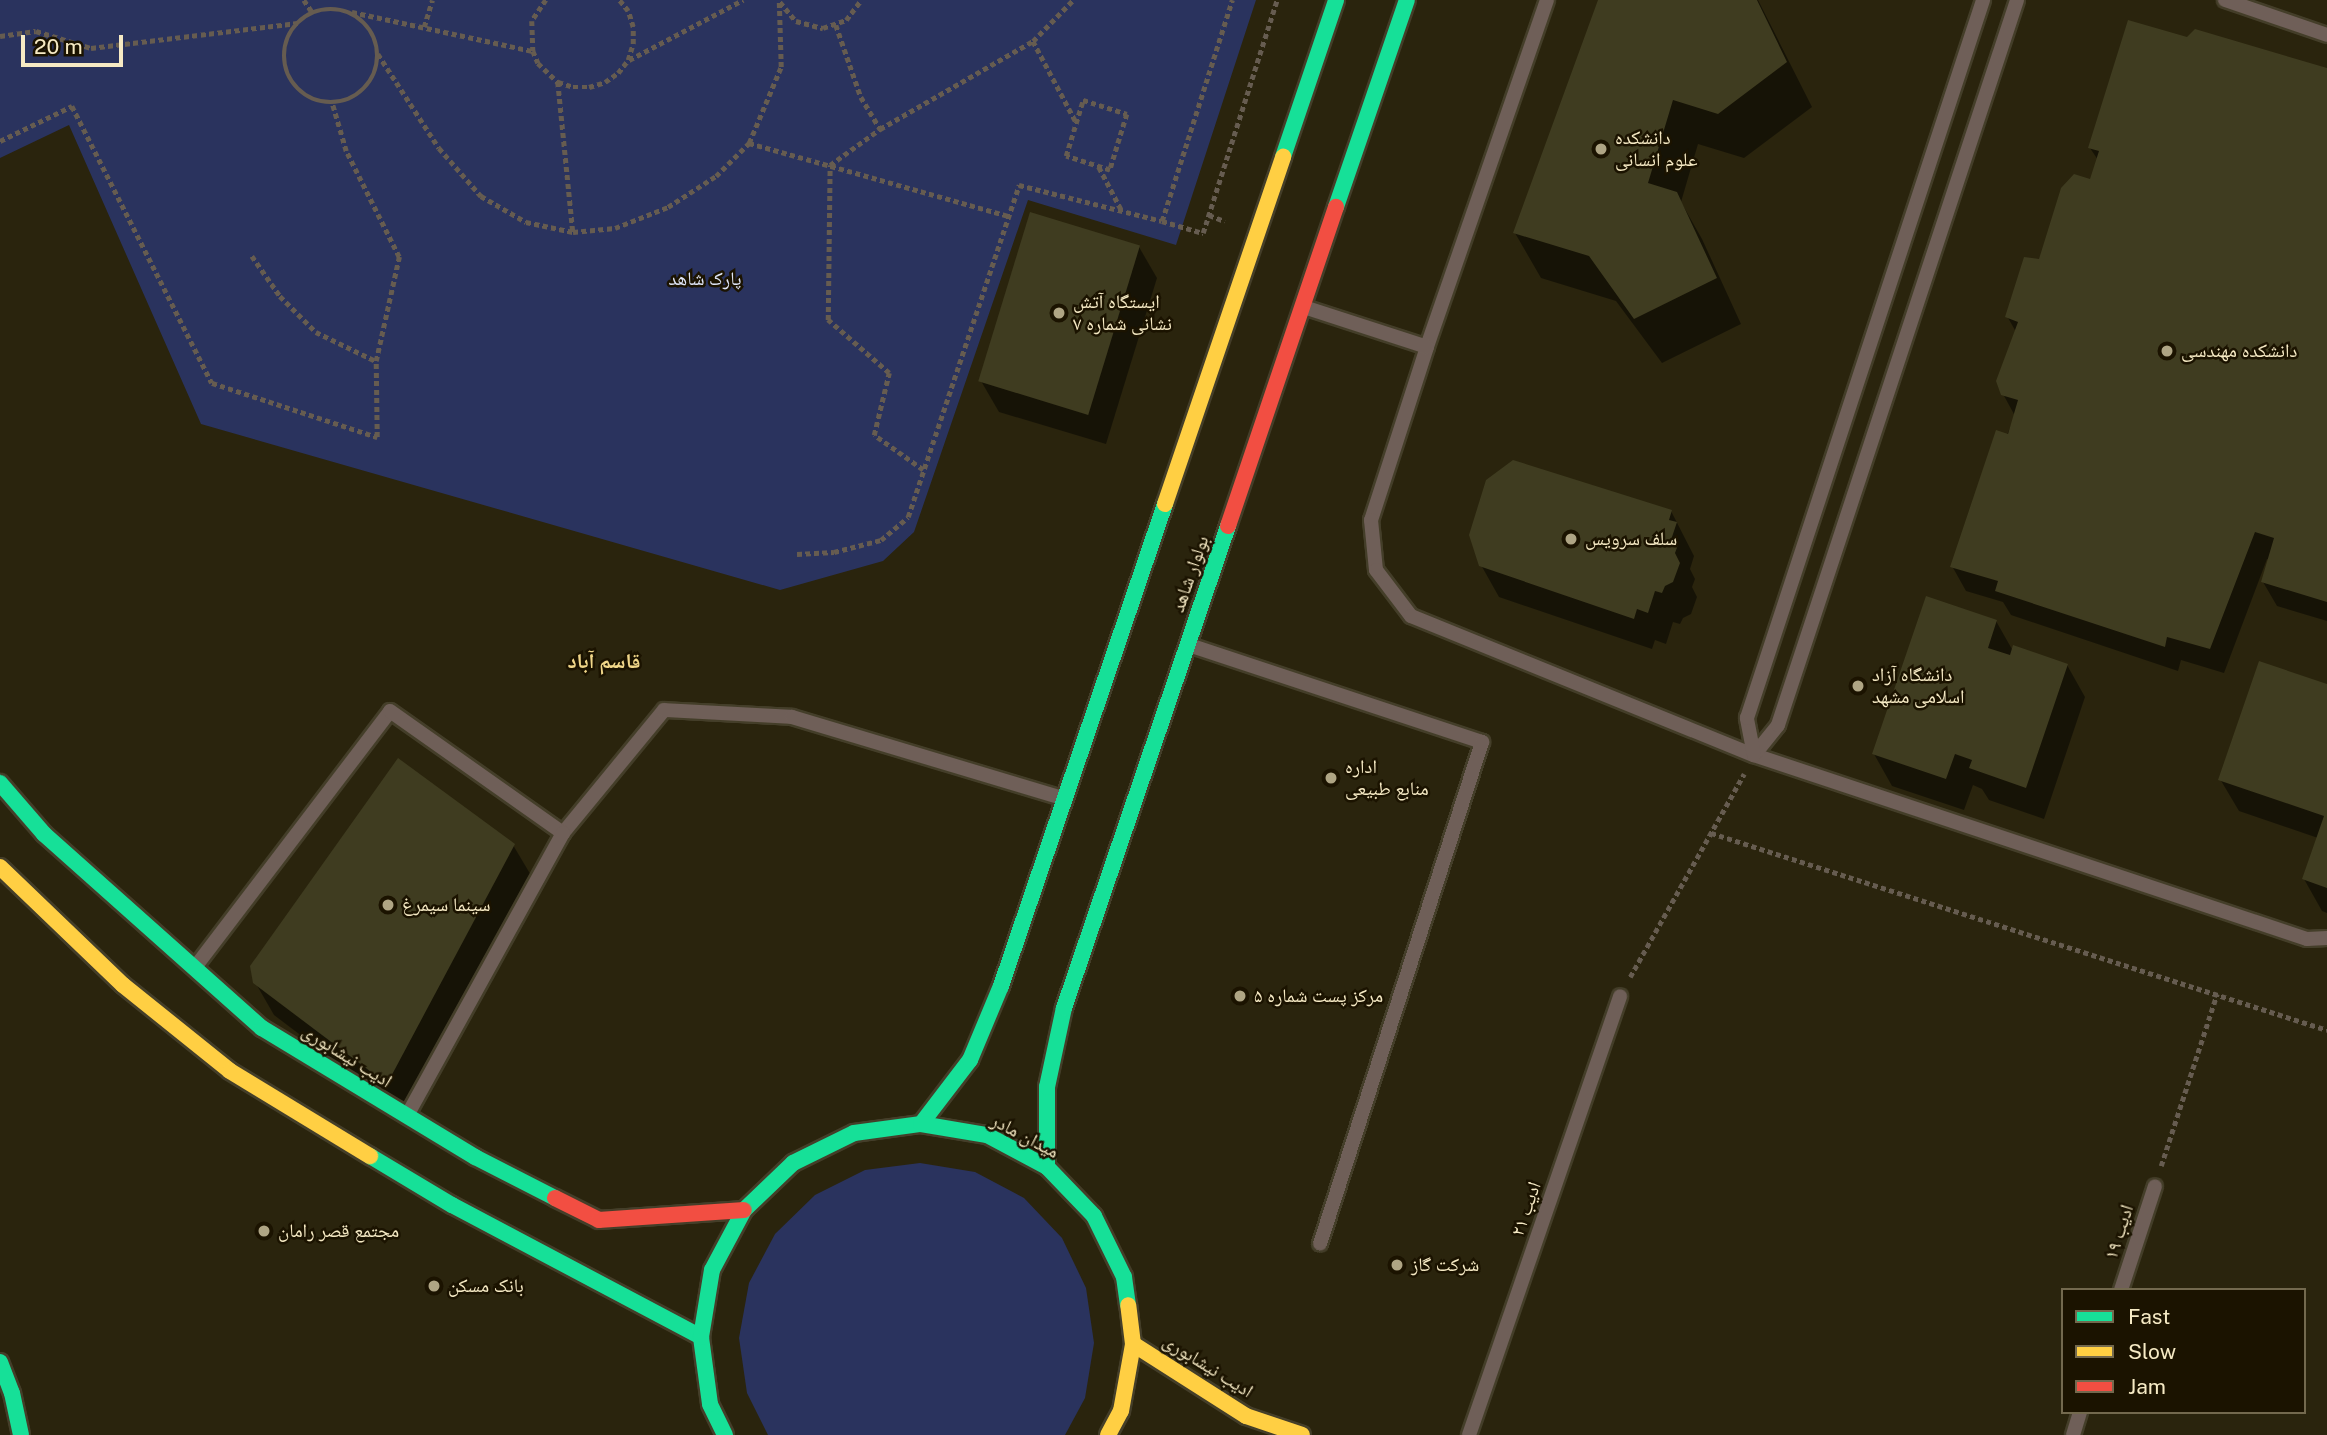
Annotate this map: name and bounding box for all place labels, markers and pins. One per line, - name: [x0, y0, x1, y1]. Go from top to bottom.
- place label: دانشکده علوم انسانی: [1615, 127, 1697, 171]
- marker: دانشکده علوم انسانی: [1593, 141, 1609, 157]
- place label: ایستگاه آتش نشانی شماره ۷: [1073, 291, 1172, 335]
- marker: ایستگاه آتش نشانی شماره ۷: [1051, 305, 1067, 321]
- place label: دانشکده مهندسی: [2181, 340, 2297, 362]
- marker: دانشکده مهندسی: [2159, 343, 2175, 359]
- place label: سلف سرویس: [1585, 528, 1677, 550]
- marker: سلف سرویس: [1563, 531, 1579, 547]
- place label: دانشگاه آزاد اسلامی مشهد: [1872, 664, 1964, 708]
- marker: دانشگاه آزاد اسلامی مشهد: [1850, 678, 1866, 694]
- place label: اداره منابع طبیعی: [1345, 756, 1429, 800]
- marker: اداره منابع طبیعی: [1323, 770, 1339, 786]
- place label: سینما سیمرغ: [402, 894, 491, 916]
- marker: سینما سیمرغ: [380, 897, 396, 913]
- place label: مرکز پست شماره ۵: [1254, 985, 1383, 1007]
- marker: مرکز پست شماره ۵: [1232, 988, 1248, 1004]
- place label: مجتمع قصر رامان: [278, 1220, 399, 1242]
- marker: مجتمع قصر رامان: [256, 1223, 272, 1239]
- place label: شرکت گاز: [1411, 1254, 1479, 1276]
- marker: شرکت گاز: [1389, 1257, 1405, 1273]
- place label: بانک مسکن: [448, 1275, 524, 1297]
- marker: بانک مسکن: [426, 1278, 442, 1294]

